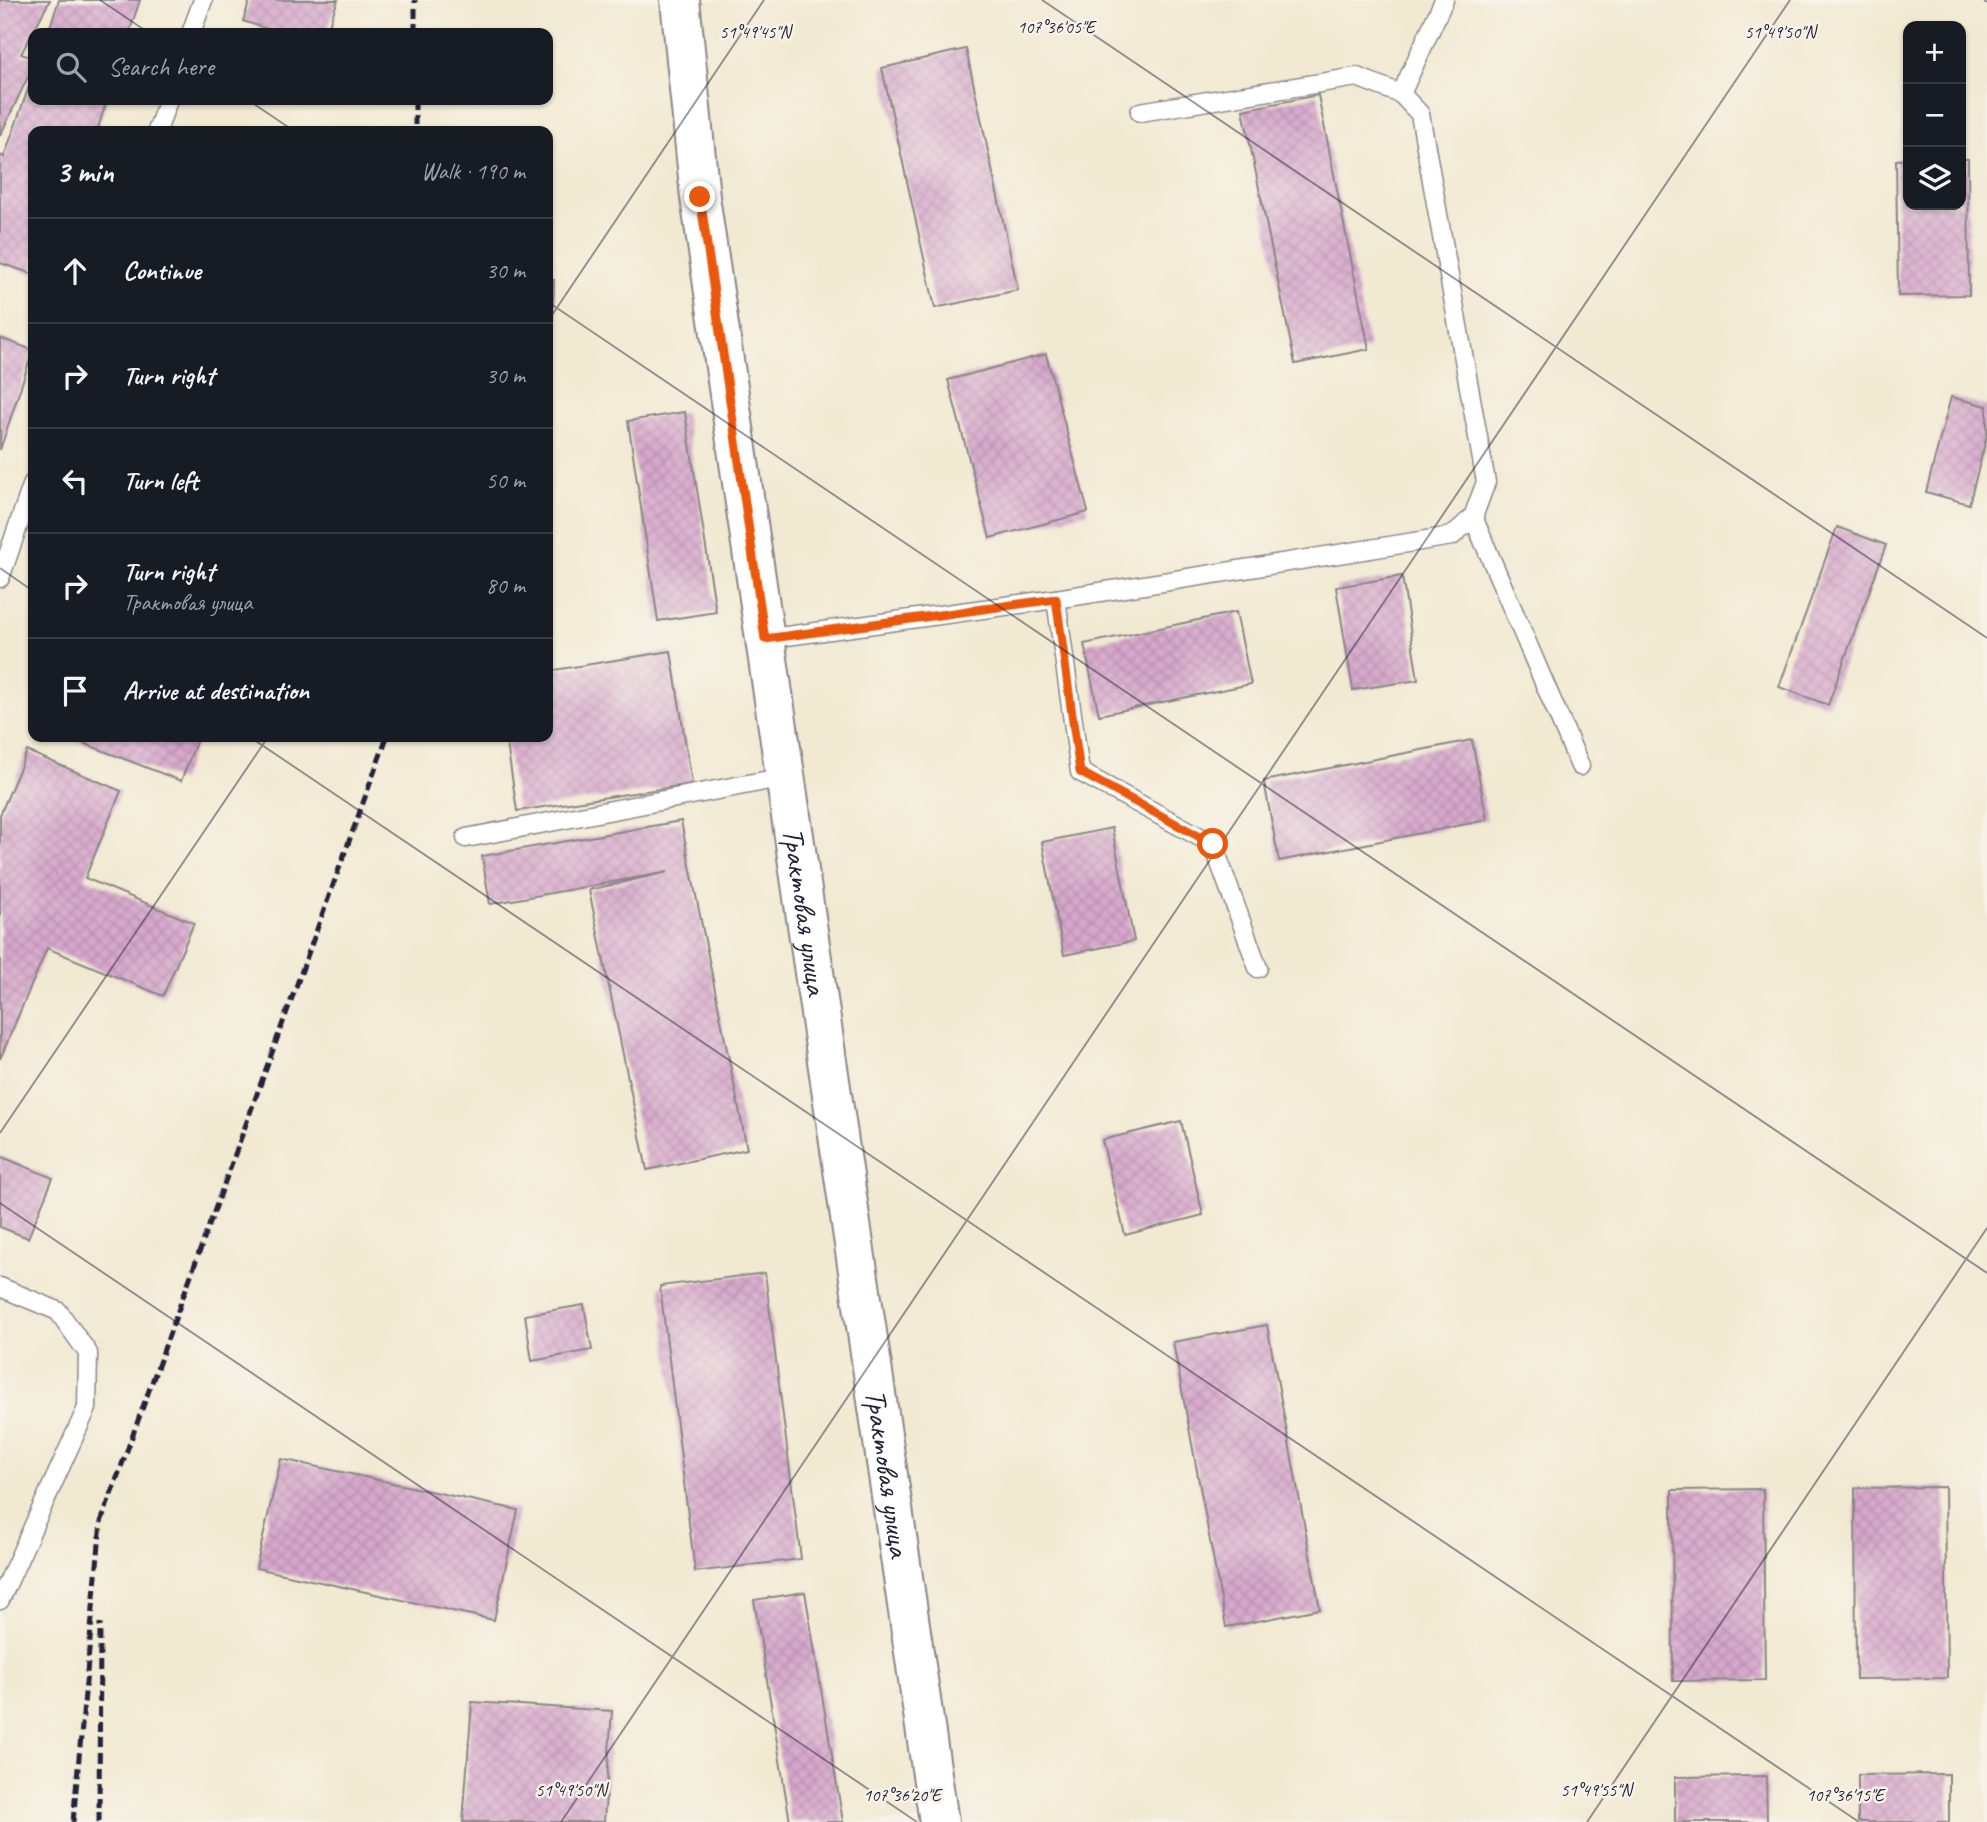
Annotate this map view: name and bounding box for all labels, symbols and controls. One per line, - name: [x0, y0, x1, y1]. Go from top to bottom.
- text: 107°36'05"E: [1017, 16, 1097, 38]
- text: 51°49'45"N: [720, 21, 794, 43]
- text: 51°49'50"N: [1745, 21, 1819, 43]
- map controls: [1903, 21, 1966, 210]
- button: +: [1903, 21, 1966, 84]
- search box: [28, 28, 553, 105]
- icon: search: [52, 48, 90, 86]
- text: Search here: [108, 50, 214, 83]
- button: −: [1903, 84, 1966, 147]
- button: layers: [1903, 147, 1966, 210]
- text: 3 min: [56, 153, 113, 191]
- text: Walk · 190 m: [421, 157, 525, 186]
- route end: [684, 181, 715, 212]
- icon: ahead: [56, 252, 94, 290]
- text: Continue: [123, 254, 201, 287]
- text: 30 m: [486, 256, 525, 285]
- icon: right: [56, 357, 94, 395]
- text: Turn right: [123, 359, 214, 392]
- text: 30 m: [486, 361, 525, 390]
- icon: left: [56, 462, 94, 500]
- text: Turn left: [123, 464, 198, 497]
- text: 50 m: [486, 466, 525, 495]
- text: Turn right: [123, 555, 214, 588]
- icon: right: [56, 567, 94, 605]
- text: 80 m: [486, 571, 525, 600]
- text: Трактовая улица: [123, 588, 252, 617]
- icon: arrive: [56, 672, 94, 710]
- text: Arrive at destination: [123, 674, 309, 707]
- street label: Трактовая улица: [774, 825, 836, 999]
- route start: [1197, 828, 1228, 859]
- street label: Трактовая улица: [857, 1387, 919, 1561]
- text: 51°49'50"N: [536, 1779, 610, 1801]
- text: 51°49'55"N: [1561, 1779, 1635, 1801]
- text: 107°36'20"E: [863, 1784, 943, 1806]
- text: 107°36'15"E: [1806, 1784, 1886, 1806]

